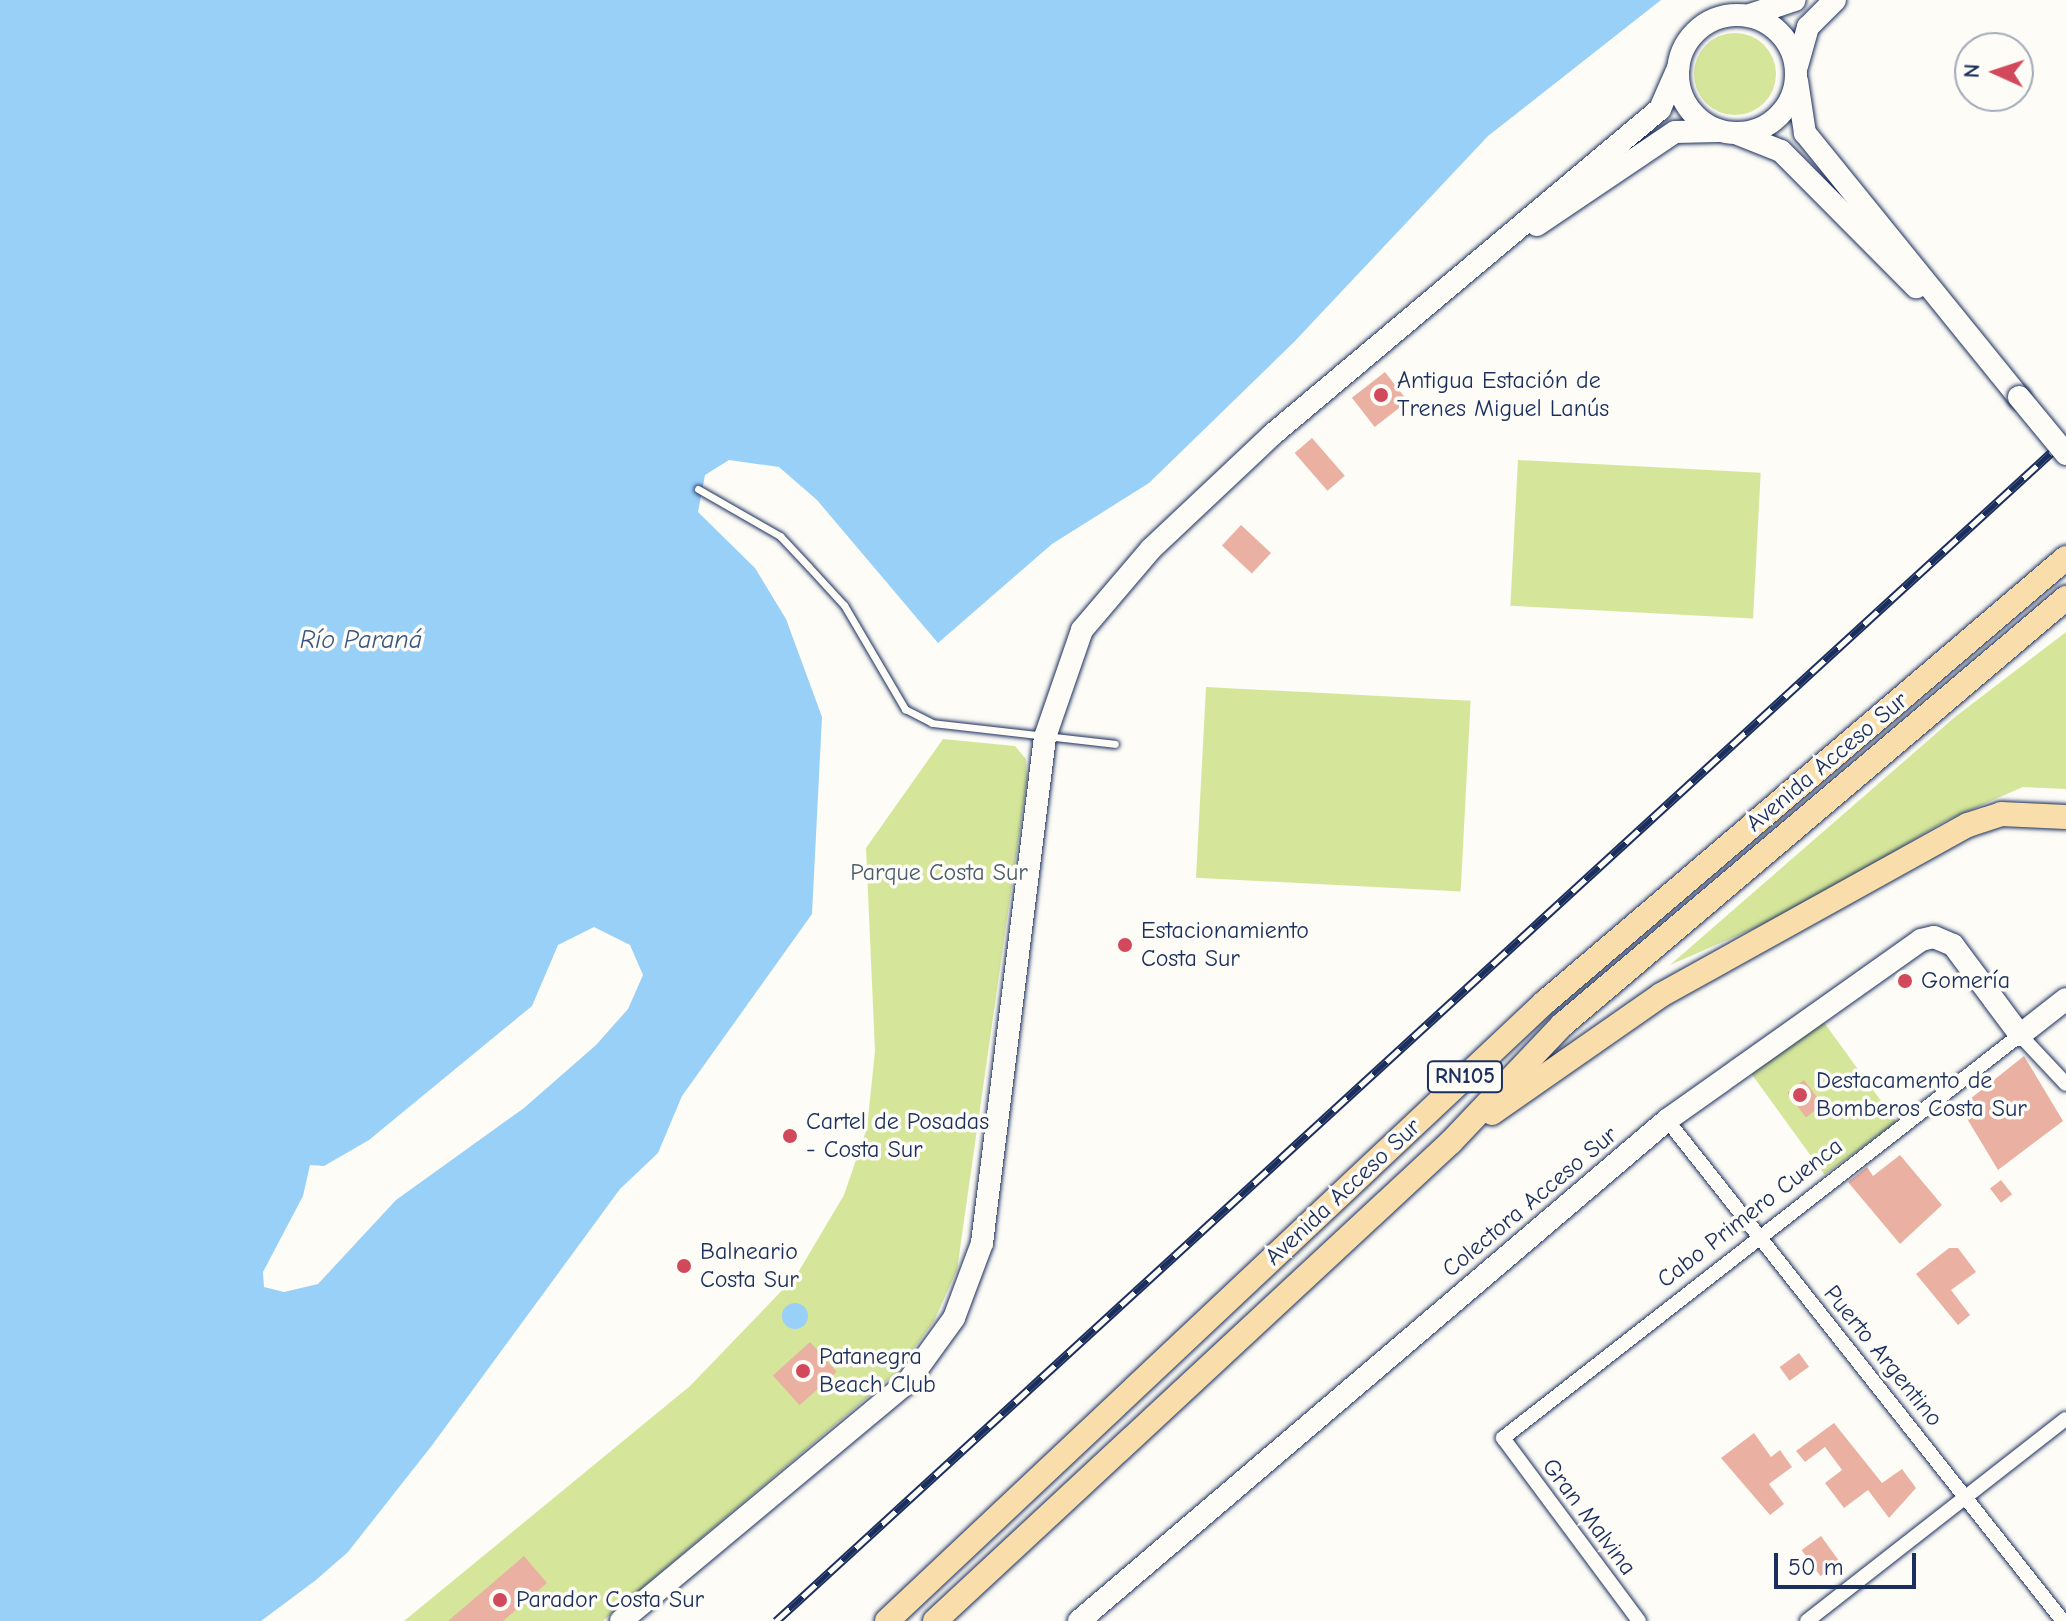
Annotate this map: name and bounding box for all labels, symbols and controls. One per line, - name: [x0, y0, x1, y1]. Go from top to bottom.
- north arrow: [1954, 32, 2034, 112]
- text: N: [1959, 63, 1985, 79]
- place label: Antigua Estación de Trenes Miguel Lanús: [1397, 367, 1609, 423]
- marker: Antigua Estación de Trenes Miguel Lanús: [1372, 386, 1390, 404]
- water label: Río Paraná: [300, 625, 422, 657]
- street label: Avenida Acceso Sur: [1740, 686, 1914, 838]
- park label: Parque Costa Sur: [850, 859, 1028, 887]
- place label: Estacionamiento Costa Sur: [1141, 917, 1309, 973]
- marker: Estacionamiento Costa Sur: [1116, 936, 1134, 954]
- place label: Gomería: [1921, 967, 2010, 995]
- marker: Gomería: [1896, 972, 1914, 990]
- road number: RN105: [1425, 1059, 1505, 1095]
- place label: Destacamento de Bomberos Costa Sur: [1816, 1067, 2027, 1123]
- marker: Destacamento de Bomberos Costa Sur: [1791, 1086, 1809, 1104]
- place label: Cartel de Posadas - Costa Sur: [806, 1108, 989, 1164]
- street label: Avenida Acceso Sur: [1259, 1113, 1427, 1271]
- street label: Colectora Acceso Sur: [1437, 1120, 1623, 1284]
- marker: Cartel de Posadas - Costa Sur: [781, 1127, 799, 1145]
- street label: Cabo Primero Cuenca: [1652, 1132, 1848, 1294]
- place label: Balneario Costa Sur: [700, 1238, 799, 1294]
- marker: Balneario Costa Sur: [675, 1257, 693, 1275]
- street label: Puerto Argentino: [1817, 1280, 1949, 1432]
- place label: Patanegra Beach Club: [819, 1343, 936, 1399]
- marker: Patanegra Beach Club: [794, 1362, 812, 1380]
- street label: Gran Malvina: [1536, 1453, 1642, 1581]
- scale bar: [1778, 1537, 1920, 1587]
- text: 50 m: [1788, 1553, 1844, 1581]
- place label: Parador Costa Sur: [516, 1586, 704, 1614]
- marker: Parador Costa Sur: [491, 1591, 509, 1609]

